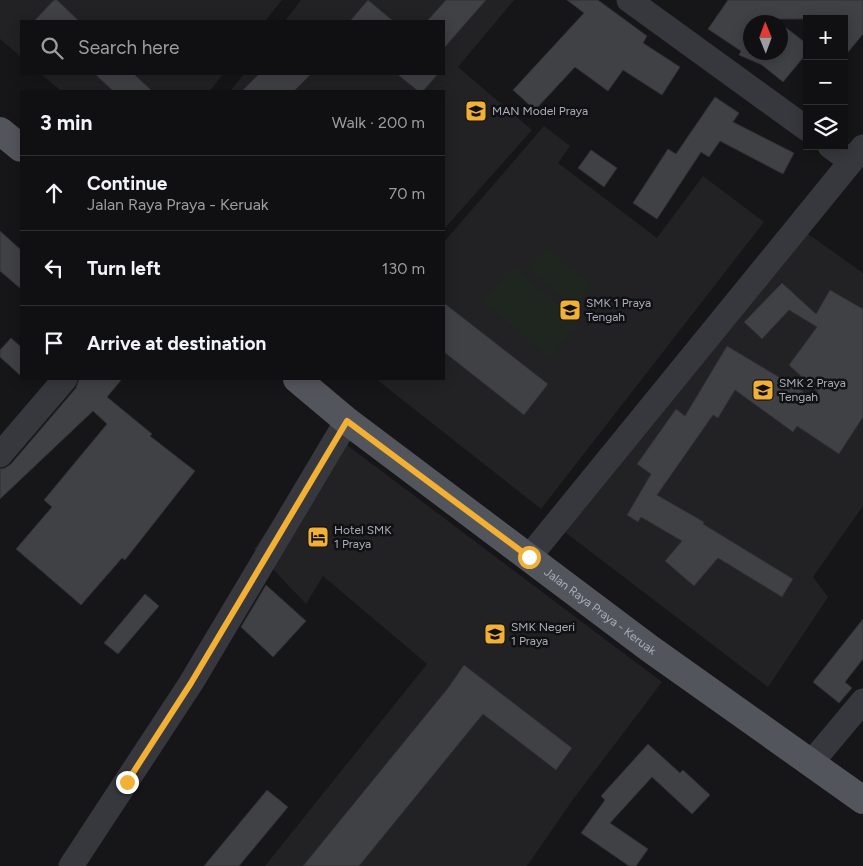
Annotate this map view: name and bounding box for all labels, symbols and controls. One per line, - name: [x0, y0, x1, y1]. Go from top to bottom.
- north arrow: [743, 15, 788, 60]
- map controls: [803, 15, 848, 150]
- button: +: [803, 15, 848, 60]
- search box: [20, 20, 445, 75]
- icon: search: [38, 34, 66, 62]
- text: Search here: [78, 36, 180, 59]
- button: −: [803, 60, 848, 105]
- school or university icon: MAN Model Praya: [464, 99, 488, 123]
- place label: MAN Model Praya: [492, 104, 588, 118]
- button: layers: [803, 105, 848, 150]
- text: 3 min: [40, 110, 92, 135]
- text: Walk · 200 m: [332, 113, 425, 132]
- text: Continue: [87, 172, 167, 195]
- icon: ahead: [40, 179, 68, 207]
- text: 70 m: [389, 184, 425, 203]
- text: Jalan Raya Praya - Keruak: [87, 195, 269, 214]
- icon: left: [40, 254, 68, 282]
- text: Turn left: [87, 257, 161, 280]
- text: 130 m: [382, 259, 425, 278]
- place label: SMK 1 Praya Tengah: [586, 296, 651, 324]
- school or university icon: SMK 1 Praya Tengah: [558, 298, 582, 322]
- icon: arrive: [40, 329, 68, 357]
- text: Arrive at destination: [87, 332, 266, 355]
- place label: SMK 2 Praya Tengah: [779, 376, 846, 404]
- school or university icon: SMK 2 Praya Tengah: [751, 378, 775, 402]
- place label: Hotel SMK 1 Praya: [334, 523, 392, 551]
- hotel icon: Hotel SMK 1 Praya: [306, 525, 330, 549]
- route start: [518, 546, 541, 569]
- street label: Jalan Raya Praya - Keruak: [541, 565, 659, 658]
- place label: SMK Negeri 1 Praya: [511, 620, 575, 648]
- school or university icon: SMK Negeri 1 Praya: [483, 622, 507, 646]
- route end: [116, 771, 139, 794]

